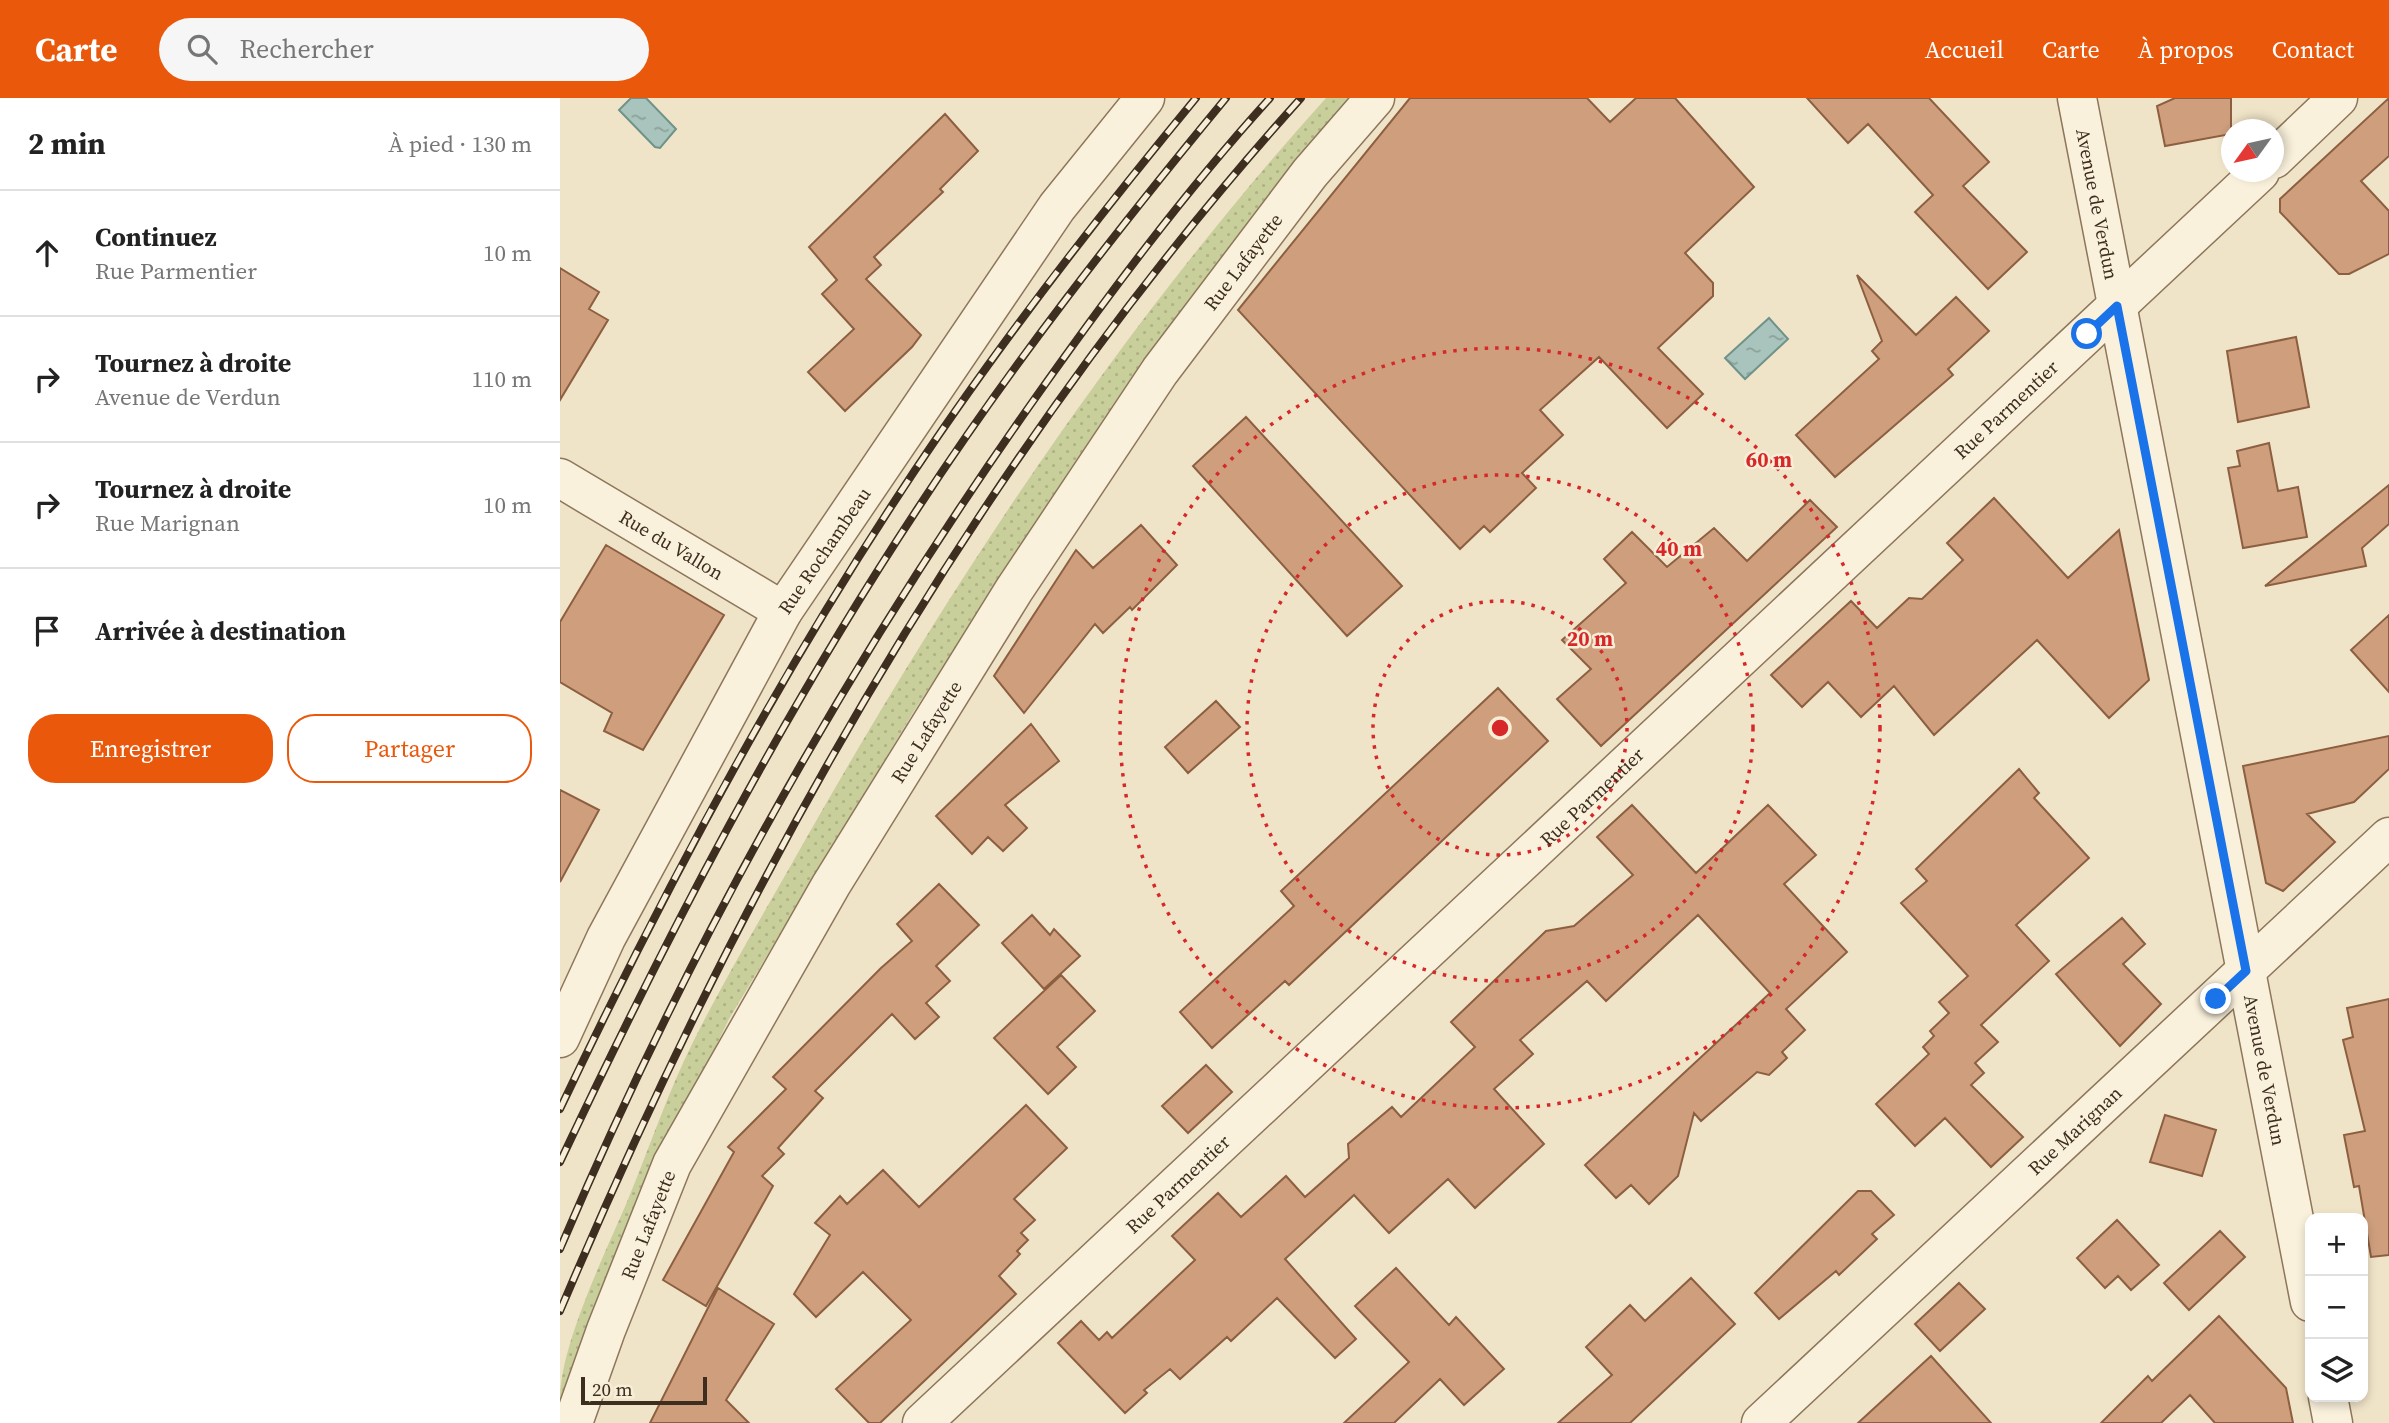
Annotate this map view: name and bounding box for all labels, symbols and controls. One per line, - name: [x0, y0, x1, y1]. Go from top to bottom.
- search box: [159, 18, 649, 81]
- text: Carte: [35, 27, 117, 72]
- icon: search: [183, 30, 221, 68]
- text: Rechercher: [239, 31, 374, 67]
- text: Accueil: [1925, 33, 2004, 66]
- text: Carte: [2042, 33, 2100, 66]
- text: À propos: [2138, 33, 2234, 66]
- text: Contact: [2272, 33, 2354, 66]
- north arrow: [2221, 119, 2284, 182]
- text: 2 min: [28, 123, 106, 164]
- street label: Avenue de Verdun: [2070, 126, 2125, 282]
- text: À pied · 130 m: [388, 128, 532, 160]
- street label: Rue Lafayette: [1198, 208, 1288, 316]
- text: Continuez: [95, 219, 216, 255]
- icon: ahead: [28, 234, 66, 272]
- text: 10 m: [483, 237, 532, 269]
- text: Rue Parmentier: [95, 255, 257, 287]
- route start: [2071, 318, 2102, 349]
- text: Tournez à droite: [95, 345, 291, 381]
- street label: Rue Parmentier: [1948, 354, 2064, 465]
- icon: right: [28, 360, 66, 398]
- text: 110 m: [471, 363, 532, 395]
- text: Avenue de Verdun: [95, 381, 281, 413]
- text: 60 m: [1746, 445, 1792, 474]
- text: Tournez à droite: [95, 471, 291, 507]
- street label: Rue Rochambeau: [772, 482, 876, 619]
- icon: right: [28, 486, 66, 524]
- text: 10 m: [483, 489, 532, 521]
- street label: Rue du Vallon: [615, 503, 729, 586]
- text: Rue Marignan: [95, 507, 240, 539]
- text: 40 m: [1656, 534, 1702, 563]
- icon: arrive: [28, 612, 66, 650]
- text: Arrivée à destination: [95, 613, 346, 649]
- text: 20 m: [1567, 624, 1613, 653]
- street label: Rue Lafayette: [885, 676, 968, 788]
- button: Enregistrer: [28, 714, 273, 783]
- button: Partager: [287, 714, 532, 783]
- centre of rings: [1488, 716, 1512, 740]
- street label: Rue Parmentier: [1534, 742, 1650, 852]
- route end: [2200, 983, 2231, 1014]
- street label: Avenue de Verdun: [2238, 992, 2292, 1148]
- street label: Rue Marignan: [2022, 1080, 2127, 1181]
- street label: Rue Parmentier: [1120, 1129, 1235, 1239]
- street label: Rue Lafayette: [614, 1166, 681, 1283]
- map controls: [2305, 1213, 2368, 1402]
- button: +: [2305, 1213, 2368, 1276]
- button: −: [2305, 1276, 2368, 1339]
- button: layers: [2305, 1339, 2368, 1402]
- scale bar: [581, 1374, 707, 1406]
- text: 20 m: [592, 1376, 633, 1402]

